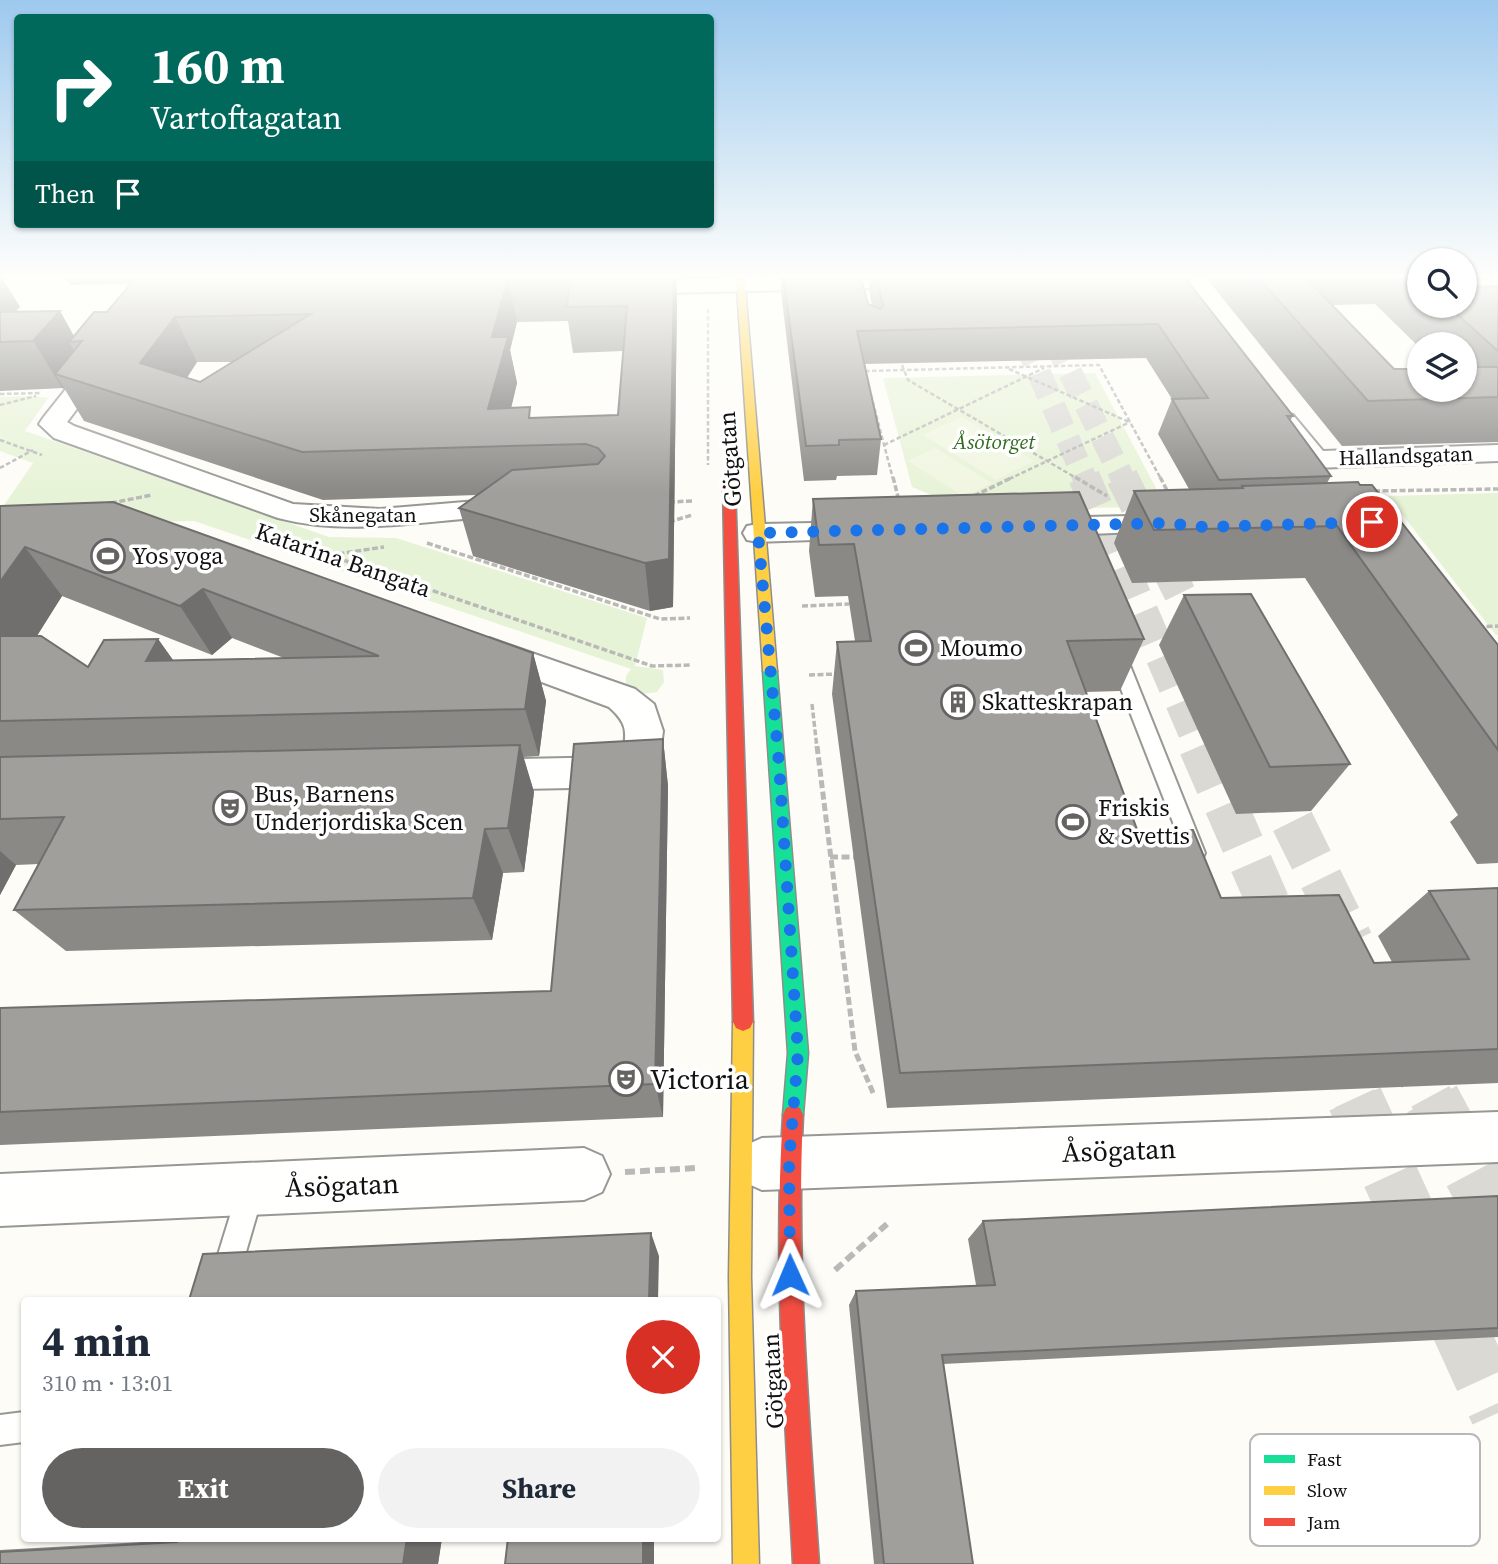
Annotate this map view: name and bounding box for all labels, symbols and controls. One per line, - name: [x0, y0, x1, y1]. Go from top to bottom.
- text: 160 m: [150, 32, 285, 99]
- icon: right: [35, 42, 126, 133]
- text: Vartoftagatan: [150, 96, 342, 140]
- icon: arrive: [109, 175, 147, 213]
- text: Then: [35, 176, 95, 212]
- map controls: [1407, 248, 1477, 402]
- button: search: [1407, 248, 1477, 318]
- button: layers: [1407, 332, 1477, 402]
- street label: Götgatan: [710, 410, 749, 508]
- park label: Åsötorget: [952, 427, 1036, 456]
- street label: Hallandsgatan: [1338, 439, 1474, 472]
- pin: [1342, 492, 1402, 552]
- street label: Skånegatan: [309, 500, 417, 529]
- icon: arrive: [1353, 503, 1391, 541]
- street label: Katarina Bangata: [251, 514, 436, 605]
- sports icon: Yos yoga: [89, 537, 127, 575]
- place label: Yos yoga: [132, 539, 224, 572]
- sports icon: Moumo: [897, 629, 935, 667]
- place label: Moumo: [940, 631, 1023, 664]
- building icon: Skatteskrapan: [939, 683, 977, 721]
- place label: Skatteskrapan: [982, 685, 1133, 718]
- place label: Bus, Barnens Underjordiska Scen: [254, 777, 464, 838]
- theatre icon: Bus, Barnens Underjordiska Scen: [211, 789, 249, 827]
- place label: Friskis & Svettis: [1098, 791, 1190, 852]
- sports icon: Friskis & Svettis: [1054, 803, 1092, 841]
- theatre icon: Victoria: [607, 1060, 645, 1098]
- place label: Victoria: [650, 1060, 750, 1098]
- street label: Åsögatan: [1061, 1129, 1177, 1171]
- street label: Åsögatan: [284, 1164, 400, 1206]
- position arrow: [753, 1238, 827, 1312]
- text: 4 min: [42, 1312, 151, 1370]
- button: close: [626, 1320, 700, 1394]
- street label: Götgatan: [754, 1332, 791, 1430]
- text: 310 m · 13:01: [42, 1367, 173, 1399]
- legend: [1250, 1434, 1480, 1546]
- text: Fast: [1307, 1446, 1342, 1472]
- button: Exit: [42, 1448, 364, 1528]
- button: Share: [378, 1448, 700, 1528]
- text: Slow: [1307, 1477, 1348, 1503]
- text: Jam: [1306, 1509, 1340, 1535]

